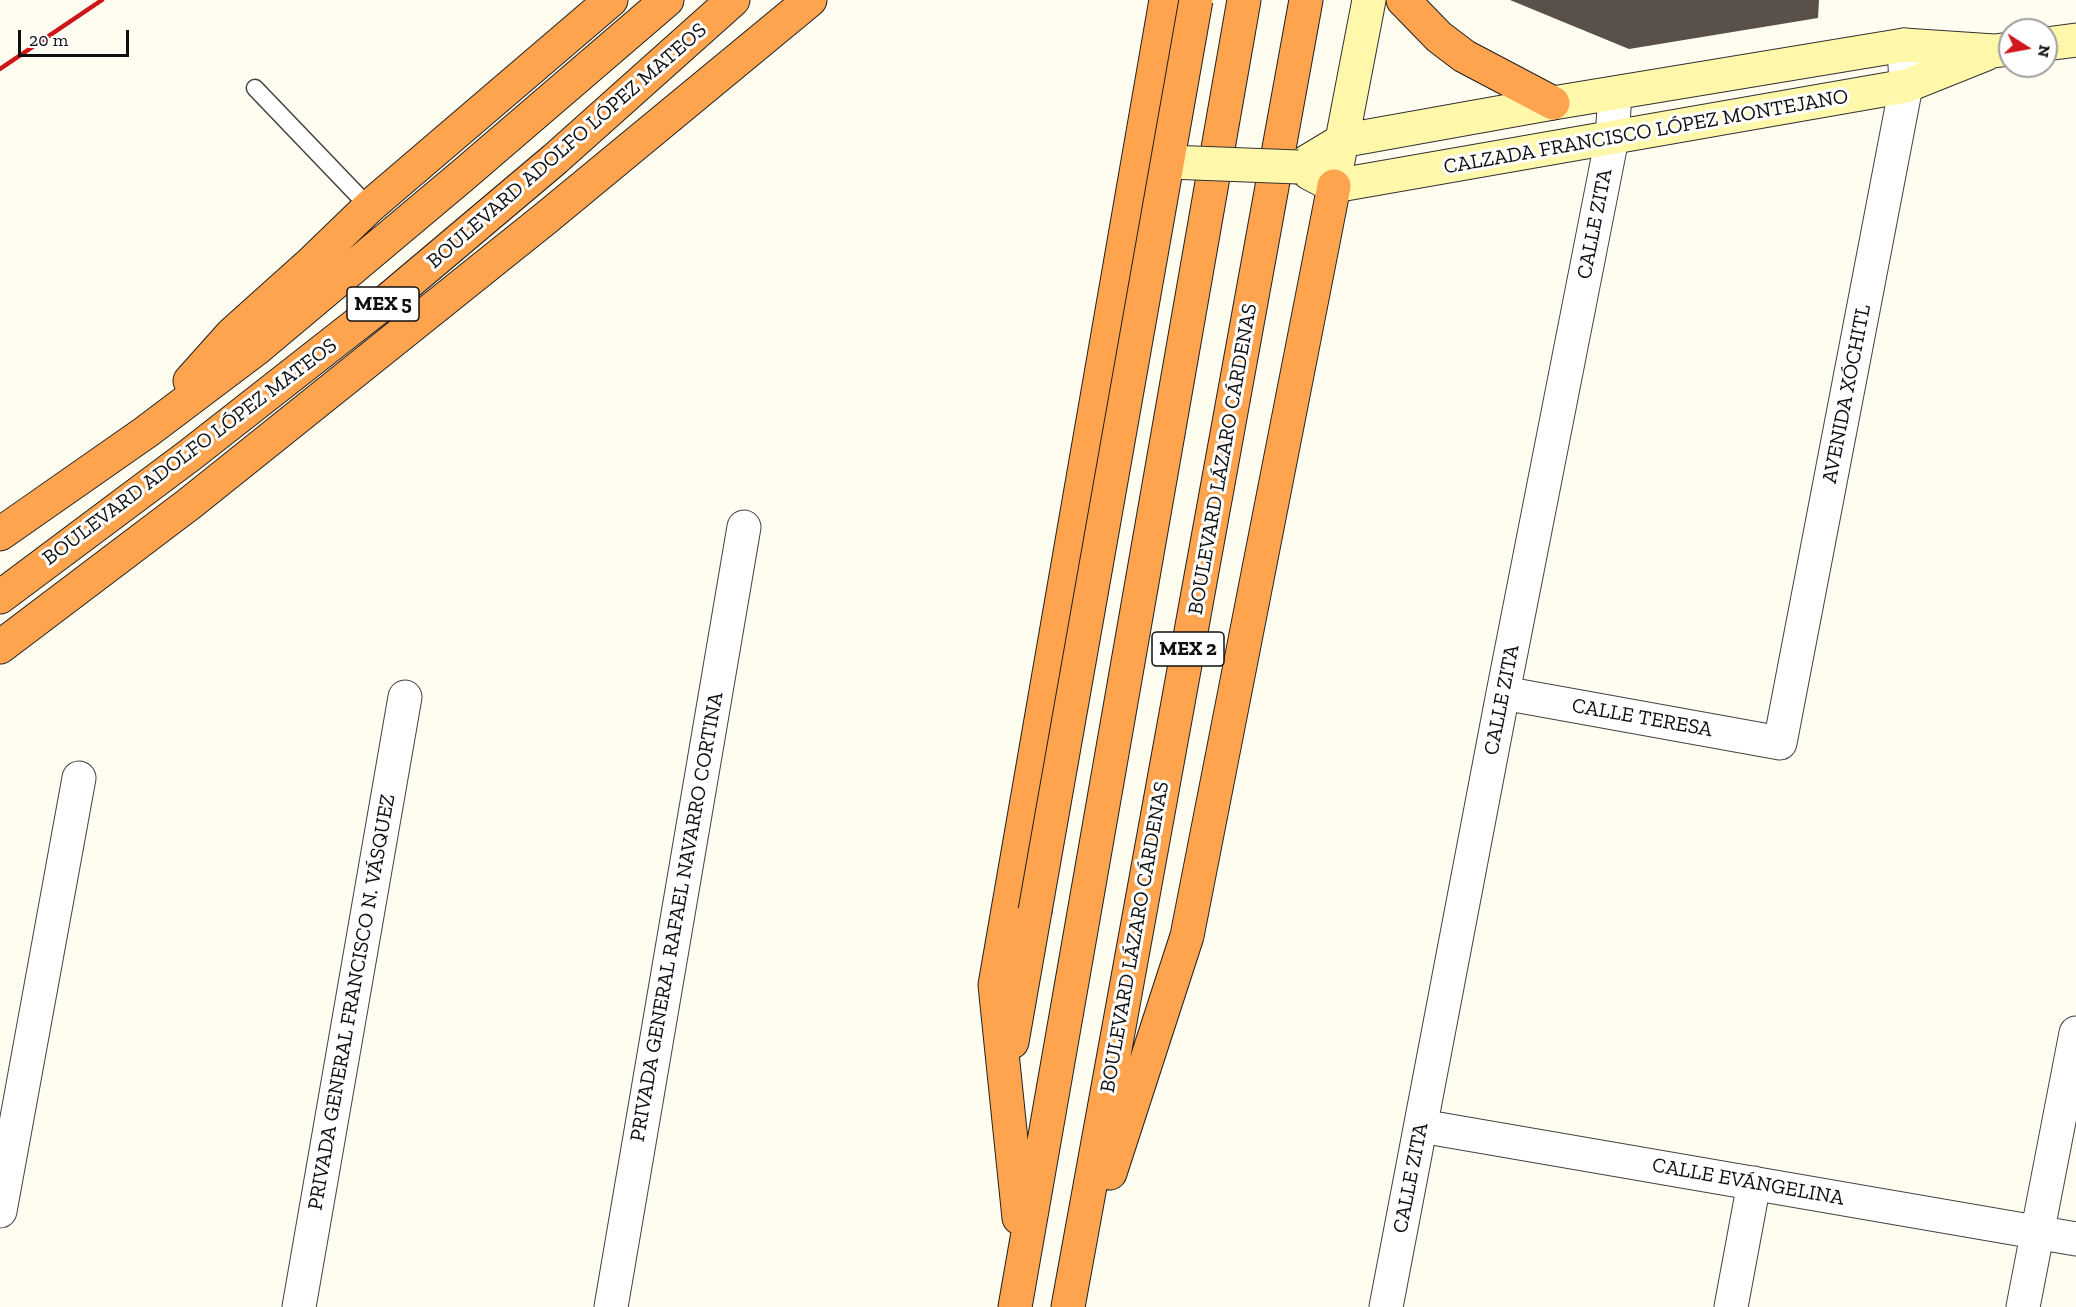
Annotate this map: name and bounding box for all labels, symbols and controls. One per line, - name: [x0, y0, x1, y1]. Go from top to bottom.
- scale bar: [21, 18, 132, 56]
- street label: BOULEVARD ADOLFO LÓPEZ MATEOS: [422, 18, 712, 274]
- north arrow: [1998, 18, 2058, 78]
- text: 20 m: [29, 29, 68, 51]
- text: N: [2034, 43, 2055, 59]
- street label: CALZADA FRANCISCO LÓPEZ MONTEJANO: [1442, 84, 1850, 180]
- street label: CALLE ZITA: [1572, 167, 1618, 281]
- road number: MEX 5: [347, 287, 419, 321]
- street label: BOULEVARD LÁZARO CÁRDENAS: [1183, 301, 1263, 617]
- street label: AVENIDA XÓCHITL: [1817, 303, 1877, 485]
- street label: BOULEVARD ADOLFO LÓPEZ MATEOS: [38, 333, 342, 571]
- road number: MEX 2: [1152, 632, 1224, 666]
- street label: CALLE ZITA: [1479, 643, 1525, 757]
- street label: PRIVADA GENERAL RAFAEL NAVARRO CORTINA: [625, 690, 729, 1144]
- street label: CALLE TERESA: [1570, 693, 1714, 743]
- street label: BOULEVARD LÁZARO CÁRDENAS: [1095, 779, 1175, 1095]
- street label: PRIVADA GENERAL FRANCISCO N. VÁSQUEZ: [303, 792, 401, 1212]
- street label: CALLE ZITA: [1388, 1121, 1434, 1235]
- street label: CALLE EVÁNGELINA: [1650, 1153, 1846, 1211]

